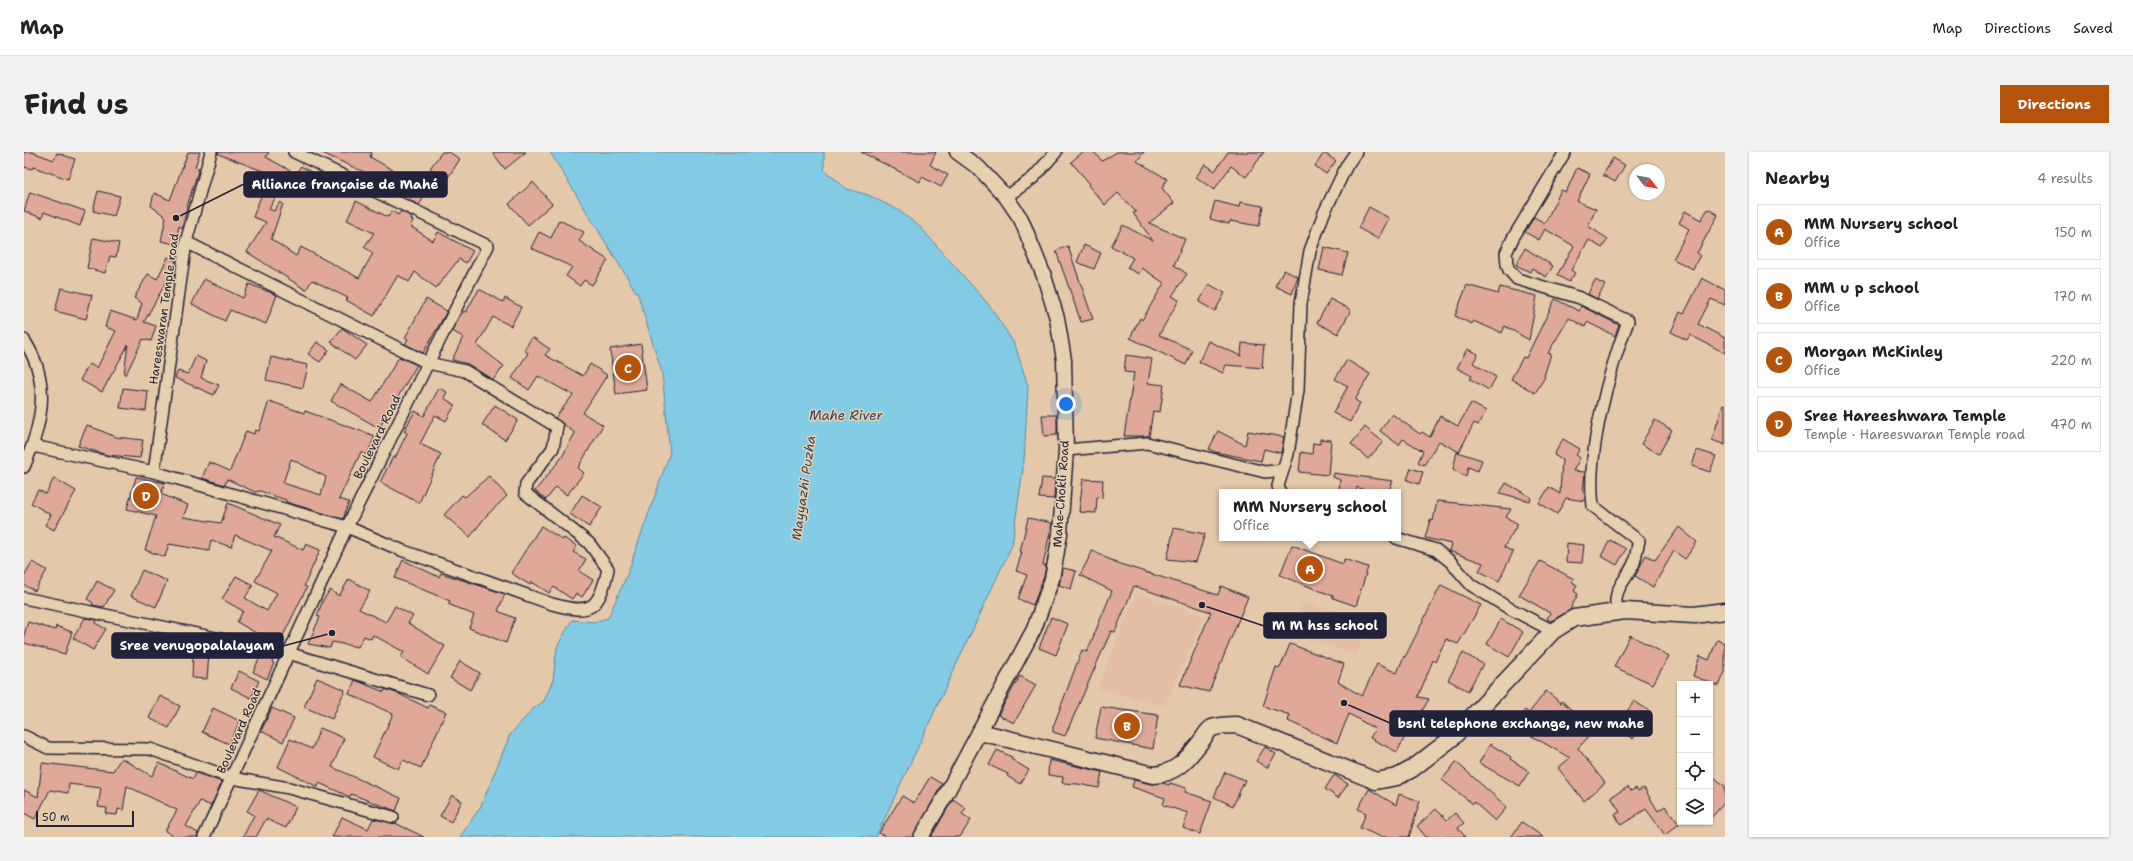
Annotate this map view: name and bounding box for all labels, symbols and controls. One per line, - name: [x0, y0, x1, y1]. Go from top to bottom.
- text: Map: [20, 15, 64, 40]
- text: Map: [1933, 19, 1963, 37]
- text: Directions: [1985, 19, 2051, 37]
- text: Saved: [2073, 19, 2113, 37]
- text: Find us: [24, 85, 129, 123]
- button: Directions: [2000, 85, 2109, 123]
- north arrow: [1629, 164, 1665, 200]
- text: Nearby: [1765, 167, 1830, 189]
- text: 4 results: [2037, 170, 2093, 187]
- callout: Alliance française de Mahé: [244, 172, 447, 197]
- text: Alliance française de Mahé: [252, 176, 439, 193]
- text: MM Nursery school: [1804, 214, 1958, 234]
- text: A: [1774, 224, 1784, 241]
- text: 150 m: [2054, 224, 2092, 241]
- street label: Hareeswaran Temple road: [145, 232, 183, 386]
- text: Office: [1804, 234, 1841, 251]
- text: MM u p school: [1804, 278, 1919, 298]
- text: B: [1775, 288, 1783, 305]
- text: 170 m: [2054, 288, 2092, 305]
- text: Office: [1804, 298, 1841, 315]
- text: Morgan McKinley: [1804, 342, 1943, 362]
- text: C: [1775, 352, 1783, 369]
- text: 220 m: [2050, 352, 2092, 369]
- pin: C: [615, 353, 641, 383]
- text: Office: [1804, 362, 1841, 379]
- street label: Boulevard Road: [350, 392, 404, 482]
- your location: [1056, 394, 1076, 414]
- text: Sree Hareeshwara Temple: [1804, 406, 2006, 426]
- water label: Mahe River: [809, 407, 883, 424]
- text: D: [1774, 416, 1784, 433]
- text: 470 m: [2050, 416, 2092, 433]
- text: Temple · Hareeswaran Temple road: [1804, 426, 2025, 443]
- water label: Mayyazhi Puzha: [788, 435, 819, 542]
- street label: Mahe-Chokli Road: [1049, 439, 1073, 548]
- pin: D: [133, 481, 159, 511]
- popup: [1219, 489, 1401, 541]
- text: MM Nursery school: [1233, 497, 1387, 517]
- text: Office: [1233, 517, 1270, 534]
- pin: A: [1297, 554, 1323, 584]
- callout: M M hss school: [1264, 613, 1386, 638]
- text: M M hss school: [1272, 617, 1379, 634]
- callout: Sree venugopalalayam: [112, 633, 283, 658]
- text: Sree venugopalalayam: [120, 637, 274, 654]
- map controls: [1677, 681, 1713, 825]
- button: +: [1677, 681, 1713, 717]
- street label: Boulevard Road: [213, 685, 265, 776]
- pin: B: [1114, 711, 1140, 741]
- callout: bsnl telephone exchange, new mahe: [1390, 711, 1652, 736]
- text: bsnl telephone exchange, new mahe: [1398, 715, 1644, 732]
- button: −: [1677, 717, 1713, 753]
- button: locate: [1677, 753, 1713, 789]
- button: layers: [1677, 789, 1713, 825]
- scale bar: [36, 809, 134, 828]
- text: 50 m: [42, 810, 70, 825]

